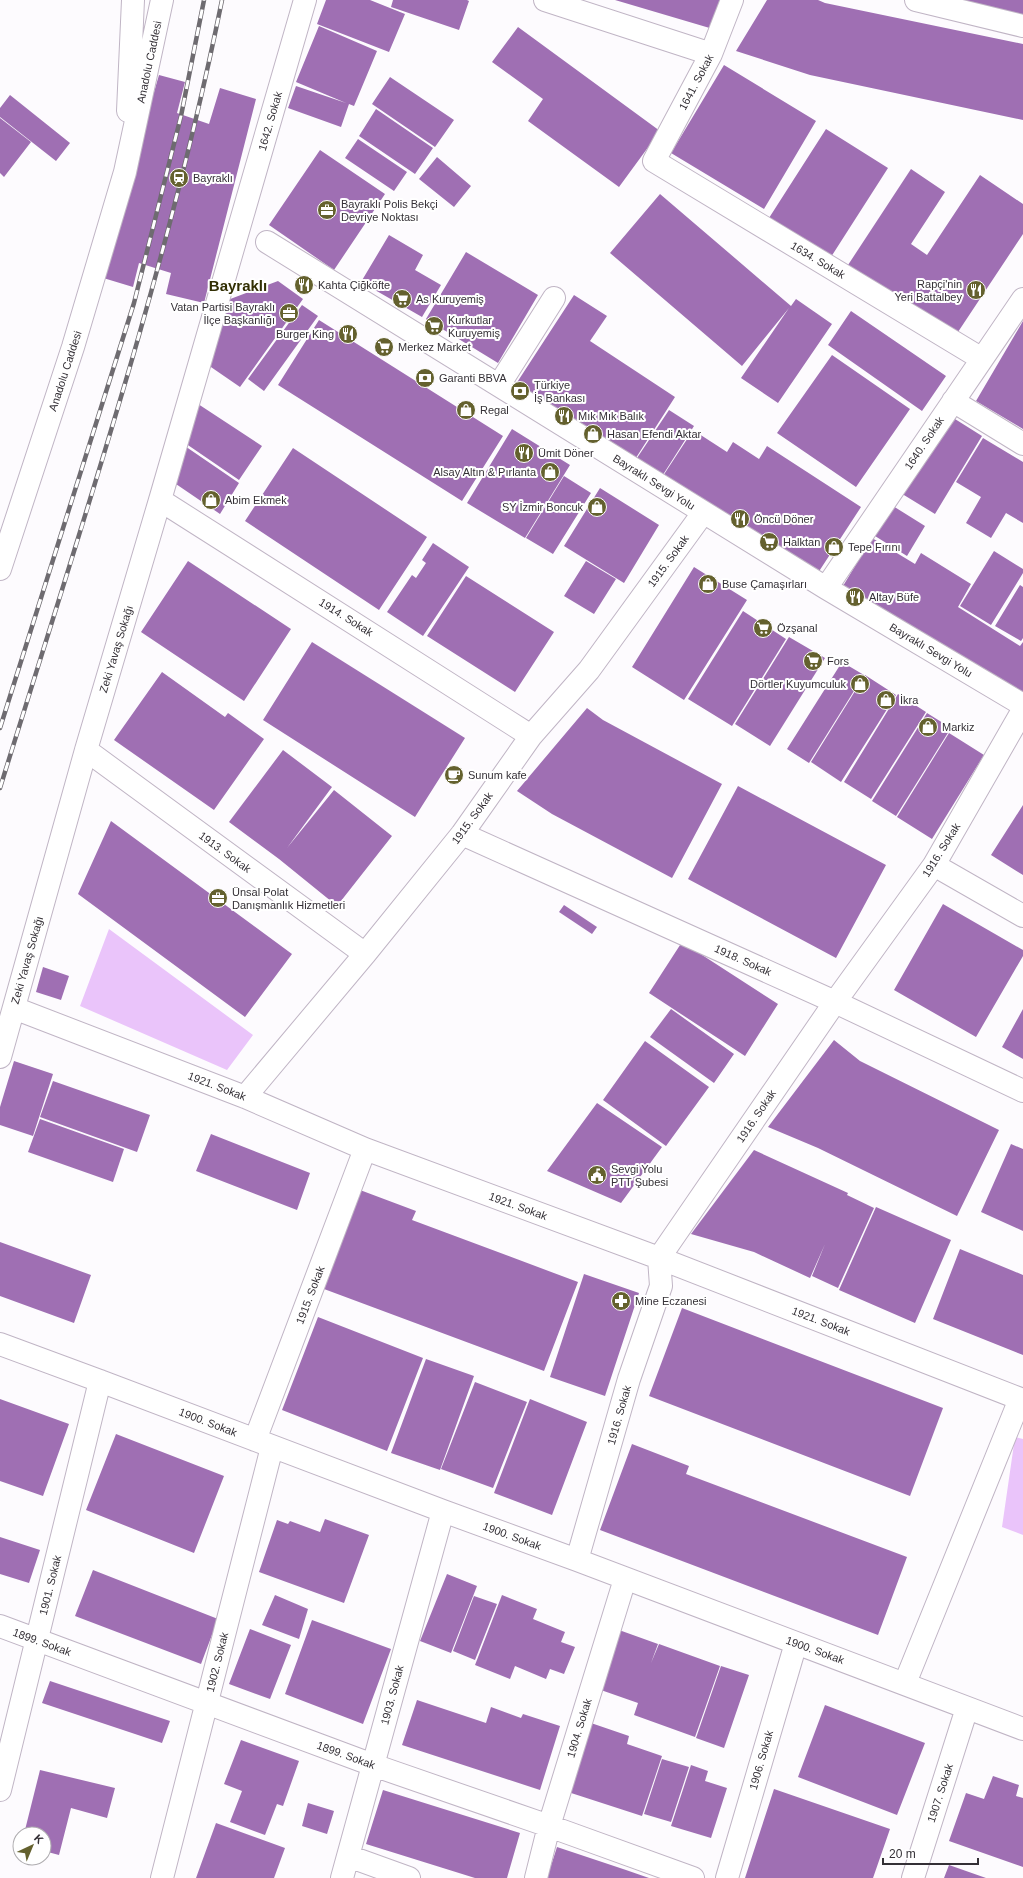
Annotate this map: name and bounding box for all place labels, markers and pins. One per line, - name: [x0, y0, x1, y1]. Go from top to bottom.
- station icon: Bayraklı: [168, 167, 190, 189]
- place label: Bayraklı: [193, 172, 233, 184]
- place label: Bayraklı Polis Bekçi Devriye Noktası: [341, 198, 438, 223]
- office icon: Bayraklı Polis Bekçi Devriye Noktası: [316, 199, 338, 221]
- restaurant icon: Kahta Çiğköfte: [293, 274, 315, 296]
- place label: Rapçi'nin Yeri Battalbey: [895, 278, 962, 303]
- place label: Kahta Çiğköfte: [318, 279, 390, 291]
- restaurant icon: Rapçi'nin Yeri Battalbey: [965, 279, 987, 301]
- supermarket icon: As Kuruyemiş: [391, 288, 413, 310]
- place label: As Kuruyemiş: [416, 293, 484, 305]
- place label: Vatan Partisi Bayraklı İlçe Başkanlığı: [171, 301, 275, 326]
- office icon: Vatan Partisi Bayraklı İlçe Başkanlığı: [278, 302, 300, 324]
- place label: Kurkutlar Kuruyemiş: [448, 314, 500, 339]
- supermarket icon: Kurkutlar Kuruyemiş: [423, 315, 445, 337]
- restaurant icon: Burger King: [337, 323, 359, 345]
- place label: Burger King: [276, 328, 334, 340]
- supermarket icon: Merkez Market: [373, 336, 395, 358]
- place label: Merkez Market: [398, 341, 471, 353]
- bank icon: Garanti BBVA: [414, 367, 436, 389]
- place label: Garanti BBVA: [439, 372, 507, 384]
- place label: Türkiye İş Bankası: [534, 379, 585, 404]
- bank icon: Türkiye İş Bankası: [509, 380, 531, 402]
- shop icon: Regal: [455, 399, 477, 421]
- place label: Regal: [480, 404, 509, 416]
- restaurant icon: Mık Mık Balık: [553, 405, 575, 427]
- place label: Mık Mık Balık: [578, 410, 645, 422]
- shop icon: Hasan Efendi Aktar: [582, 423, 604, 445]
- place label: Hasan Efendi Aktar: [607, 428, 702, 440]
- restaurant icon: Ümit Döner: [513, 442, 535, 464]
- place label: Ümit Döner: [538, 447, 594, 459]
- shop icon: Alsay Altın & Pırlanta: [539, 461, 561, 483]
- place label: Alsay Altın & Pırlanta: [433, 466, 537, 478]
- shop icon: Abim Ekmek: [200, 489, 222, 511]
- place label: Abim Ekmek: [225, 494, 287, 506]
- shop icon: SY İzmir Boncuk: [586, 496, 608, 518]
- place label: SY İzmir Boncuk: [502, 501, 583, 513]
- restaurant icon: Öncü Döner: [729, 508, 751, 530]
- place label: Öncü Döner: [754, 513, 814, 525]
- supermarket icon: Halktan: [758, 531, 780, 553]
- place label: Halktan: [783, 536, 820, 548]
- shop icon: Tepe Fırını: [823, 536, 845, 558]
- place label: Tepe Fırını: [848, 541, 901, 553]
- shop icon: Buse Çamaşırları: [697, 573, 719, 595]
- place label: Buse Çamaşırları: [722, 578, 807, 590]
- restaurant icon: Altay Büfe: [844, 586, 866, 608]
- place label: Altay Büfe: [869, 591, 919, 603]
- supermarket icon: Özşanal: [752, 617, 774, 639]
- place label: Özşanal: [777, 622, 817, 634]
- supermarket icon: Fors: [802, 650, 824, 672]
- place label: Fors: [827, 655, 850, 667]
- shop icon: Dörtler Kuyumculuk: [849, 673, 871, 695]
- place label: Dörtler Kuyumculuk: [750, 678, 846, 690]
- shop icon: İkra: [875, 689, 897, 711]
- place label: İkra: [900, 694, 919, 706]
- shop icon: Markiz: [917, 716, 939, 738]
- place label: Markiz: [942, 721, 974, 733]
- cafe icon: Sunum kafe: [443, 764, 465, 786]
- place label: Sunum kafe: [468, 769, 527, 781]
- place label: Ünsal Polat Danışmanlık Hizmetleri: [232, 886, 345, 911]
- office icon: Ünsal Polat Danışmanlık Hizmetleri: [207, 887, 229, 909]
- place label: Sevgi Yolu PTT Şubesi: [611, 1163, 668, 1188]
- public building icon: Sevgi Yolu PTT Şubesi: [586, 1164, 608, 1186]
- pharmacy icon: Mine Eczanesi: [610, 1290, 632, 1312]
- place label: Mine Eczanesi: [635, 1295, 707, 1307]

